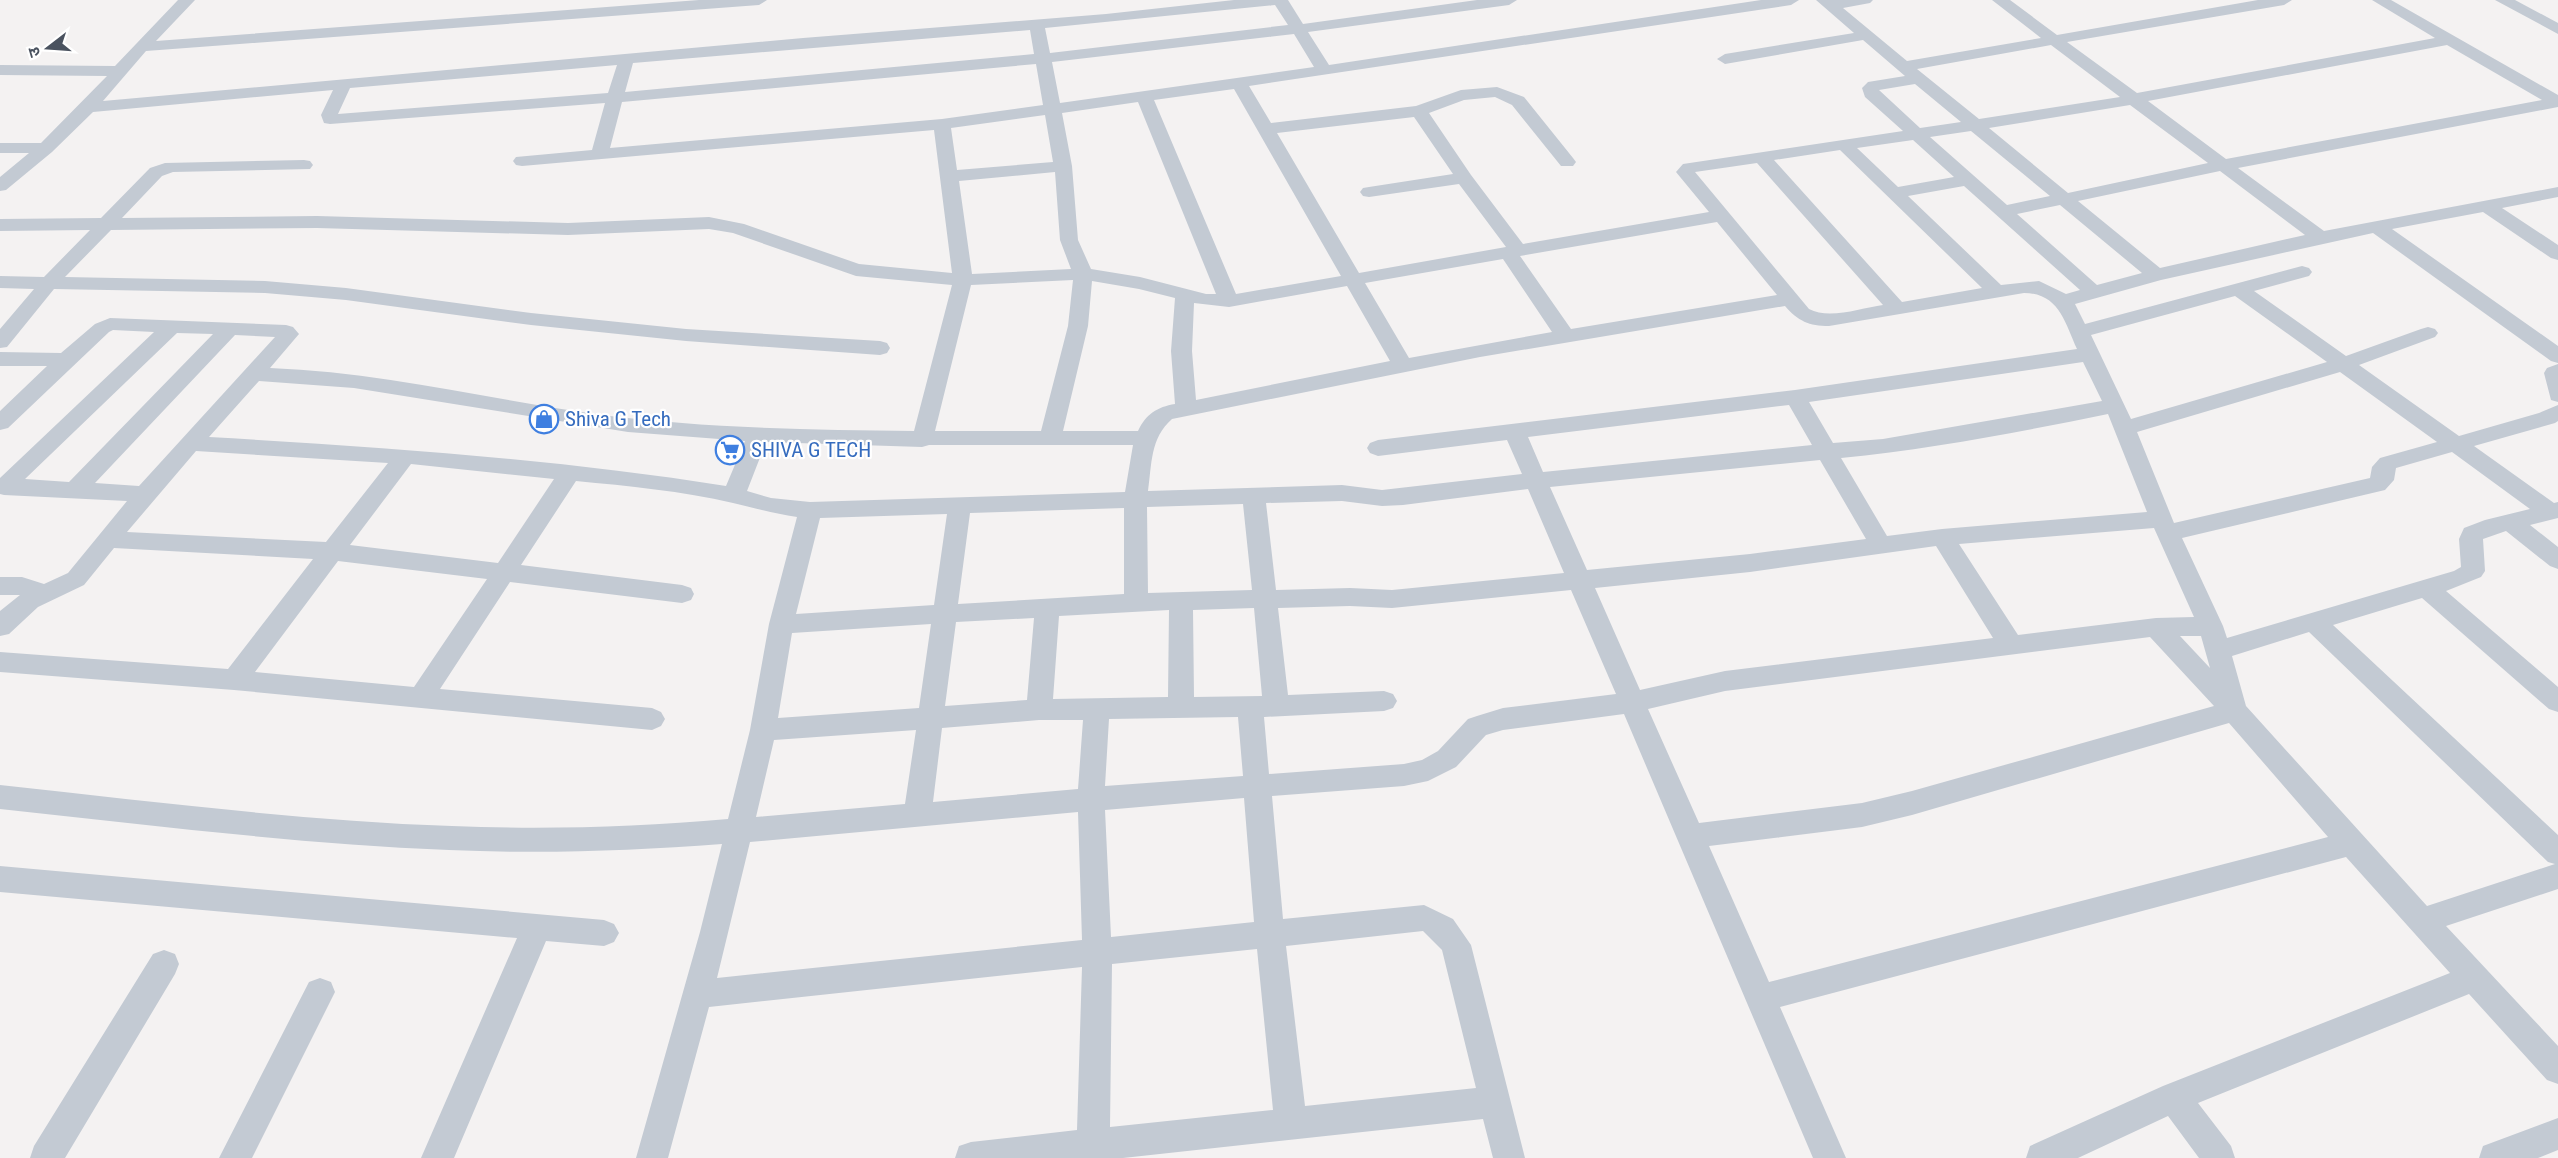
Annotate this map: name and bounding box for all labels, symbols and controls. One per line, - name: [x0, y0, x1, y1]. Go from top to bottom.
- north arrow: [18, 18, 78, 78]
- text: उ: [23, 44, 45, 59]
- shop icon: Shiva G Tech: [528, 403, 560, 435]
- place label: Shiva G Tech: [565, 407, 671, 431]
- supermarket icon: SHIVA G TECH: [714, 434, 746, 466]
- place label: SHIVA G TECH: [751, 438, 871, 462]

